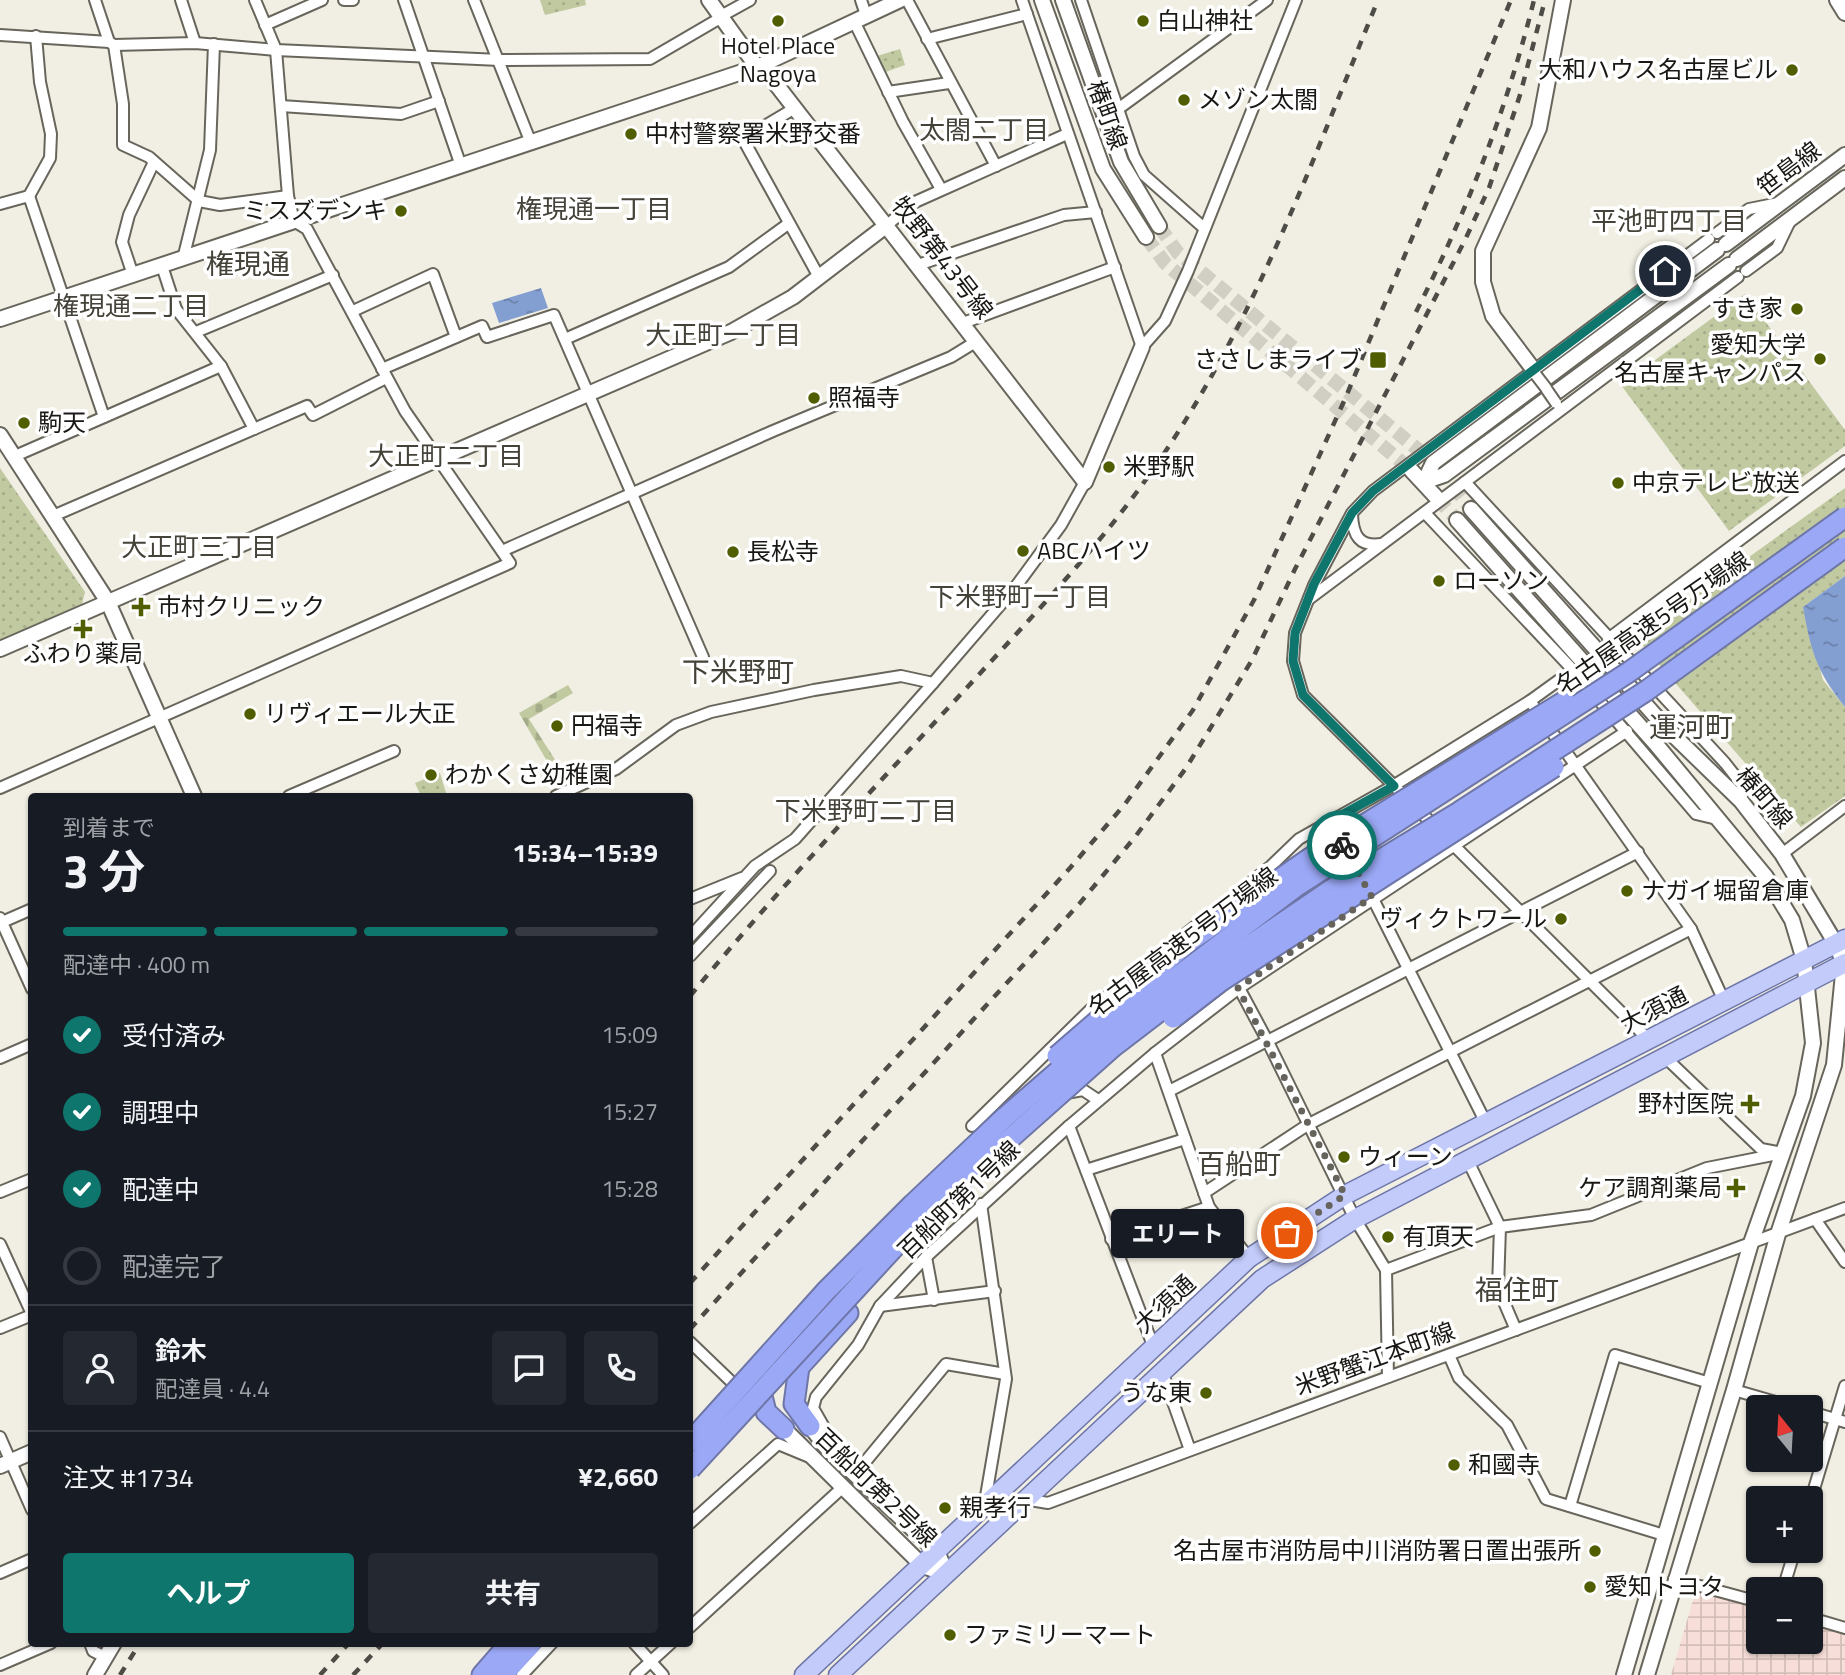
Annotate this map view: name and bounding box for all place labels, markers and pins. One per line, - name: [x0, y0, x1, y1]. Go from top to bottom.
- place label: 白山神社: [1157, 2, 1253, 38]
- marker: Hotel Place Nagoya: [770, 13, 786, 29]
- marker: 白山神社: [1135, 13, 1151, 29]
- place label: Hotel Place Nagoya: [721, 27, 835, 91]
- place label: 大和ハウス名古屋ビル: [1538, 51, 1778, 87]
- marker: 大和ハウス名古屋ビル: [1784, 62, 1800, 78]
- place label: メゾン太閤: [1198, 81, 1318, 117]
- marker: メゾン太閤: [1176, 92, 1192, 108]
- place label: 中村警察署米野交番: [645, 115, 861, 151]
- marker: 中村警察署米野交番: [623, 126, 639, 142]
- place label: ミスズデンキ: [243, 192, 387, 228]
- marker: ミスズデンキ: [393, 203, 409, 219]
- pin: [1635, 241, 1695, 301]
- place label: すき家: [1711, 290, 1783, 326]
- marker: すき家: [1789, 301, 1805, 317]
- place label: 愛知大学 名古屋キャンパス: [1614, 326, 1806, 390]
- place label: ささしまライブ: [1194, 341, 1362, 377]
- marker: ささしまライブ: [1368, 350, 1388, 370]
- marker: 愛知大学 名古屋キャンパス: [1812, 351, 1828, 367]
- place label: 照福寺: [828, 379, 900, 415]
- marker: 照福寺: [806, 390, 822, 406]
- place label: 駒天: [38, 404, 86, 440]
- marker: 駒天: [16, 415, 32, 431]
- place label: 米野駅: [1123, 448, 1195, 484]
- marker: 米野駅: [1101, 459, 1117, 475]
- place label: 中京テレビ放送: [1632, 464, 1800, 500]
- marker: 中京テレビ放送: [1610, 475, 1626, 491]
- place label: ABCハイツ: [1037, 532, 1151, 568]
- place label: 長松寺: [747, 533, 819, 569]
- marker: ABCハイツ: [1015, 543, 1031, 559]
- marker: 長松寺: [725, 544, 741, 560]
- place label: ローソン: [1453, 562, 1549, 598]
- marker: ローソン: [1431, 573, 1447, 589]
- place label: 市村クリニック: [157, 588, 325, 624]
- marker: 市村クリニック: [131, 597, 151, 617]
- marker: ふわり薬局: [75, 621, 91, 637]
- place label: ふわり薬局: [23, 635, 143, 671]
- place label: リヴィエール大正: [264, 695, 456, 731]
- marker: リヴィエール大正: [242, 706, 258, 722]
- place label: 円福寺: [571, 707, 643, 743]
- marker: 円福寺: [549, 718, 565, 734]
- place label: わかくさ幼稚園: [445, 756, 613, 792]
- marker: わかくさ幼稚園: [423, 767, 439, 783]
- place label: ナガイ堀留倉庫: [1641, 872, 1809, 908]
- marker: ナガイ堀留倉庫: [1619, 883, 1635, 899]
- place label: ヴィクトワール: [1379, 900, 1547, 936]
- marker: ヴィクトワール: [1553, 911, 1569, 927]
- place label: 野村医院: [1638, 1085, 1734, 1121]
- marker: 野村医院: [1740, 1094, 1760, 1114]
- place label: ウィーン: [1358, 1138, 1453, 1174]
- marker: ウィーン: [1336, 1149, 1352, 1165]
- place label: ケア調剤薬局: [1578, 1169, 1722, 1205]
- marker: ケア調剤薬局: [1728, 1180, 1744, 1196]
- pin: [1257, 1203, 1317, 1263]
- callout: エリート: [1112, 1208, 1245, 1258]
- place label: 有頂天: [1402, 1218, 1474, 1254]
- marker: 有頂天: [1380, 1229, 1396, 1245]
- place label: うな東: [1120, 1374, 1192, 1410]
- marker: うな東: [1198, 1385, 1214, 1401]
- place label: 和國寺: [1468, 1446, 1540, 1482]
- marker: 和國寺: [1446, 1457, 1462, 1473]
- place label: 親孝行: [959, 1489, 1031, 1525]
- marker: 親孝行: [937, 1500, 953, 1516]
- place label: 名古屋市消防局中川消防署日置出張所: [1173, 1532, 1581, 1568]
- marker: 名古屋市消防局中川消防署日置出張所: [1587, 1543, 1603, 1559]
- place label: 愛知トヨタ: [1604, 1568, 1724, 1604]
- marker: 愛知トヨタ: [1582, 1579, 1598, 1595]
- place label: ファミリーマート: [964, 1616, 1156, 1652]
- marker: ファミリーマート: [942, 1627, 958, 1643]

